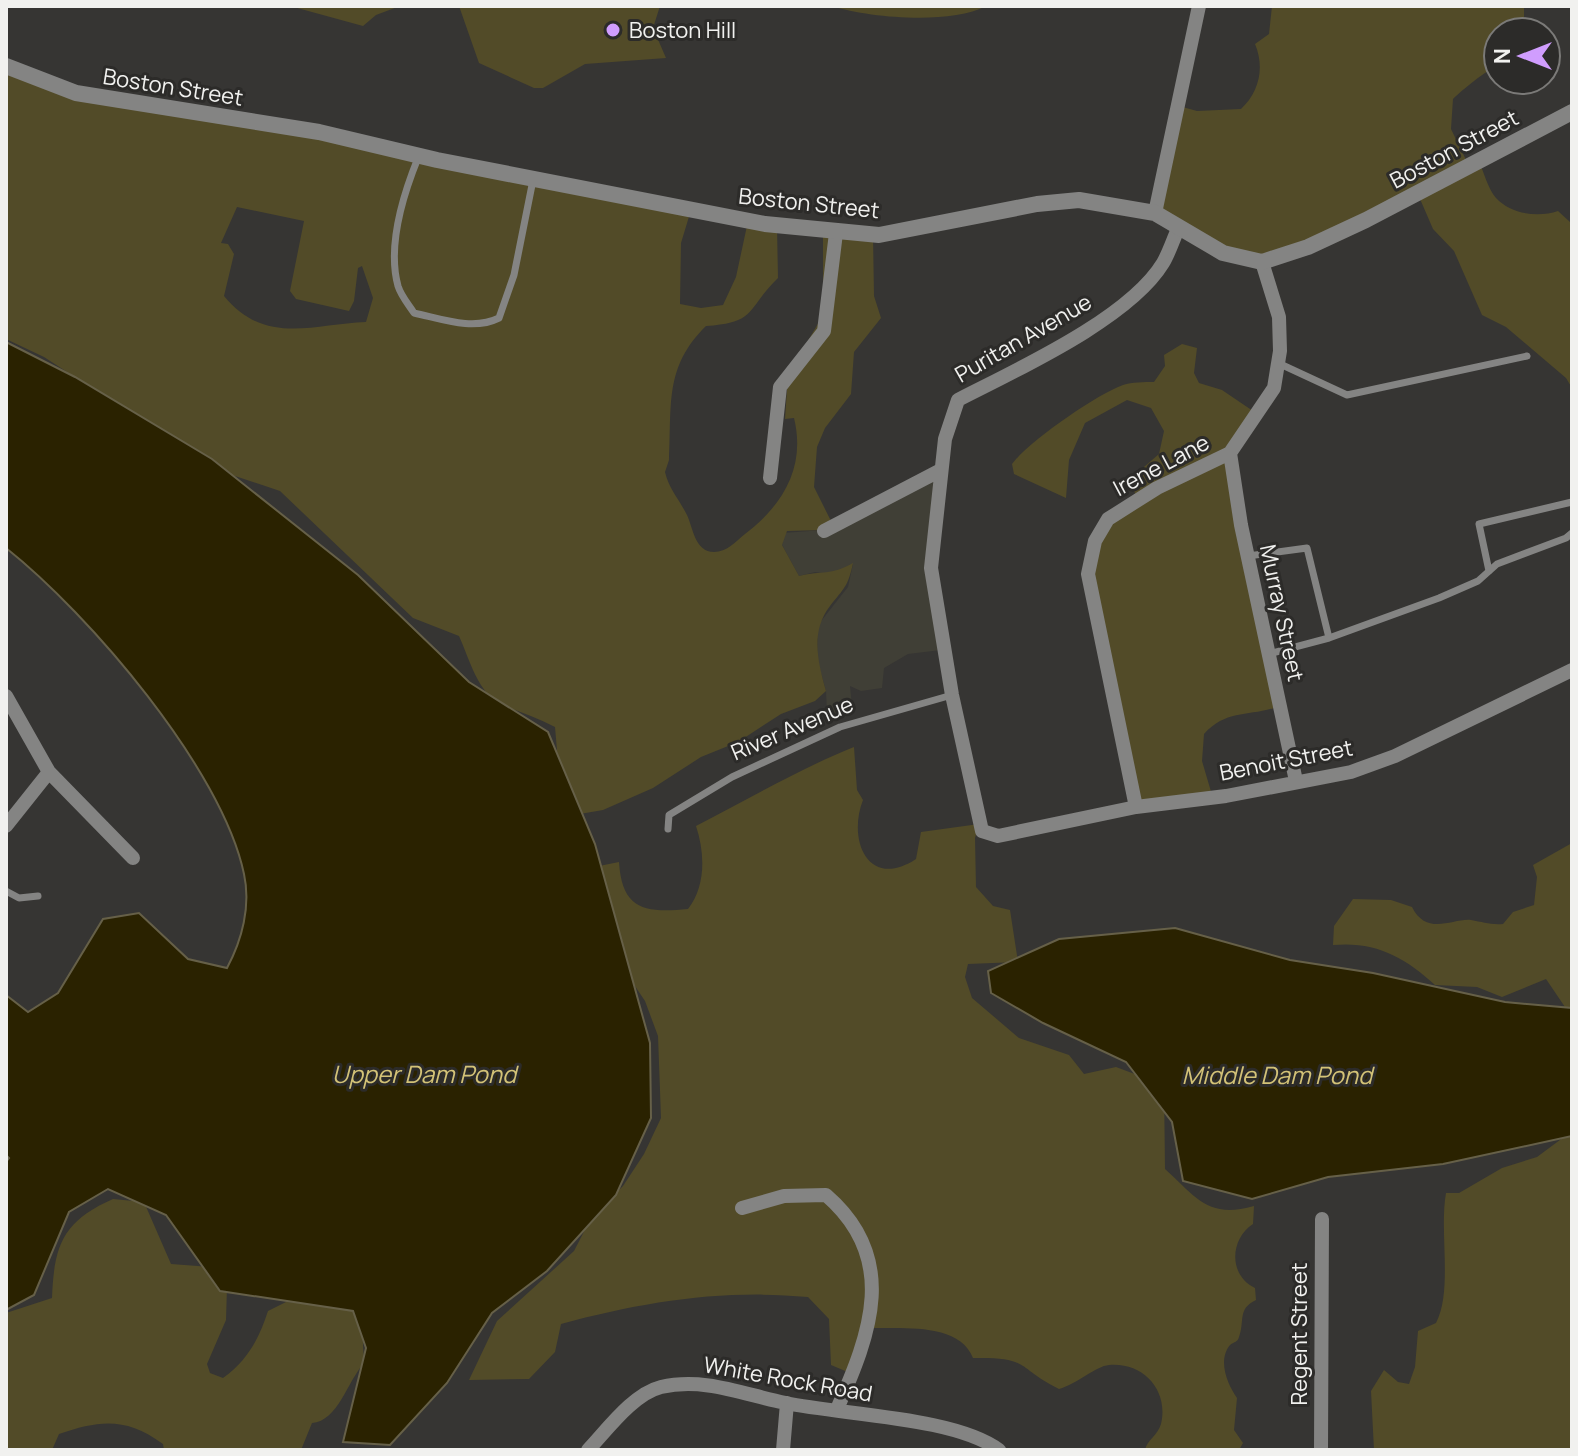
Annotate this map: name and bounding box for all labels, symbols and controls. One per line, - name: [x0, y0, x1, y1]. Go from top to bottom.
- place label: Boston Hill: [629, 15, 736, 45]
- north arrow: [1482, 16, 1562, 96]
- marker: Boston Hill: [604, 21, 622, 39]
- text: N: [1487, 48, 1517, 64]
- street label: Boston Street: [101, 61, 245, 113]
- street label: Boston Street: [1385, 102, 1524, 195]
- street label: Boston Street: [737, 181, 881, 225]
- street label: Puritan Avenue: [949, 287, 1097, 389]
- street label: Irene Lane: [1108, 427, 1214, 503]
- street label: Murray Street: [1253, 542, 1311, 684]
- street label: River Avenue: [726, 689, 858, 767]
- street label: Benoit Street: [1217, 732, 1355, 788]
- water label: Upper Dam Pond: [332, 1057, 519, 1090]
- water label: Middle Dam Pond: [1182, 1058, 1375, 1091]
- street label: Regent Street: [1284, 1262, 1314, 1406]
- street label: White Rock Road: [701, 1349, 875, 1409]

